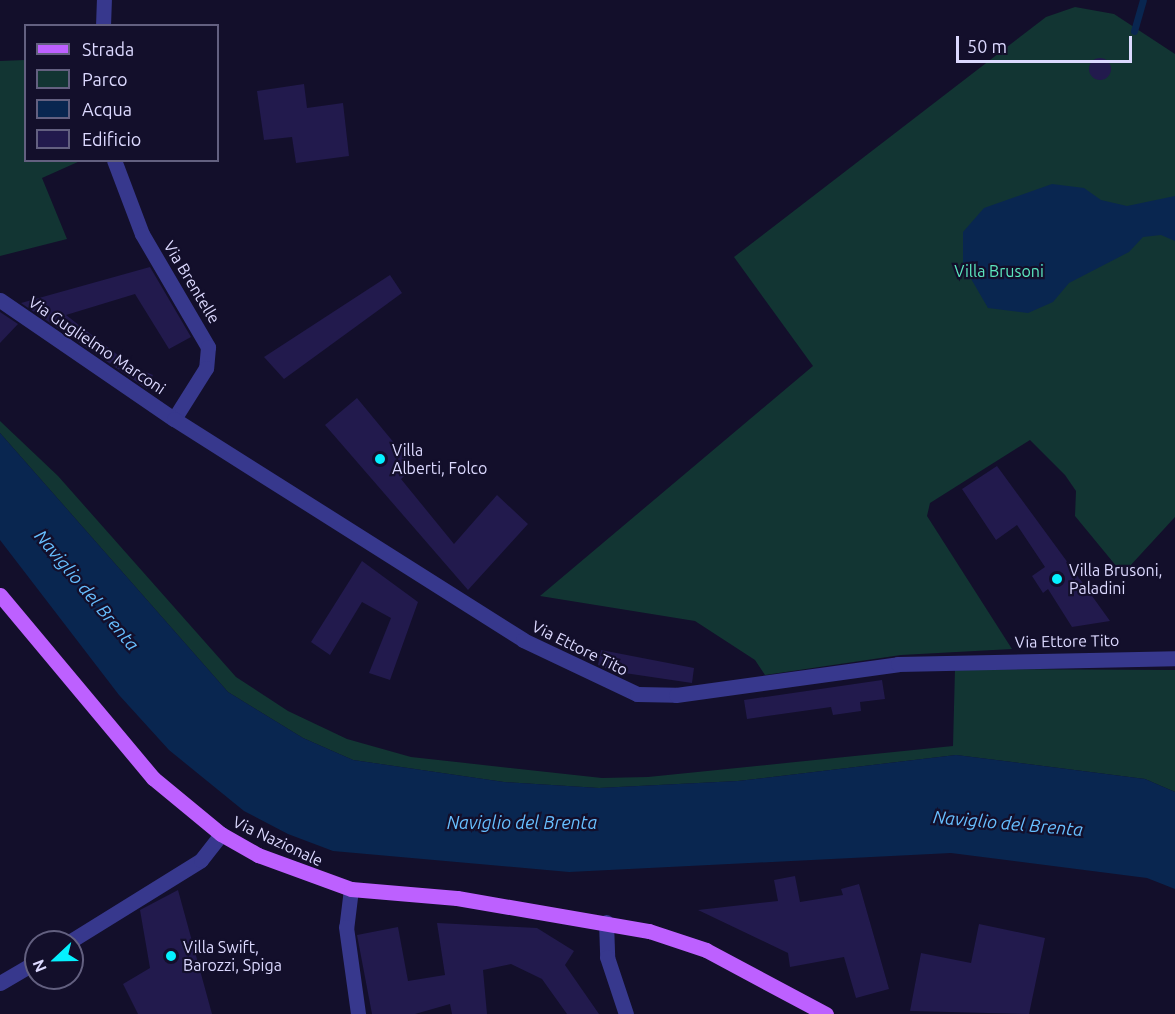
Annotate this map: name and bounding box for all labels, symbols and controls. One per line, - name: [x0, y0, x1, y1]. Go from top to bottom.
- legend: [24, 24, 219, 162]
- scale bar: [959, 24, 1134, 62]
- text: 50 m: [967, 36, 1007, 56]
- text: Strada: [82, 39, 134, 59]
- text: Parco: [82, 69, 128, 89]
- text: Acqua: [82, 99, 132, 119]
- text: Edificio: [82, 129, 141, 149]
- street label: Via Brentelle: [160, 237, 224, 327]
- park label: Villa Brusoni: [954, 261, 1044, 281]
- street label: Via Guglielmo Marconi: [25, 292, 169, 398]
- place label: Villa Alberti, Folco: [392, 440, 487, 478]
- marker: Villa Alberti, Folco: [373, 452, 387, 466]
- water label: Naviglio del Brenta: [30, 525, 144, 655]
- place label: Villa Brusoni, Paladini: [1069, 560, 1162, 598]
- marker: Villa Brusoni, Paladini: [1050, 572, 1064, 586]
- street label: Via Ettore Tito: [529, 616, 631, 680]
- street label: Via Ettore Tito: [1015, 630, 1119, 652]
- water label: Naviglio del Brenta: [932, 806, 1084, 840]
- water label: Naviglio del Brenta: [447, 811, 597, 833]
- street label: Via Nazionale: [230, 812, 326, 870]
- north arrow: [24, 930, 84, 990]
- place label: Villa Swift, Barozzi, Spiga: [183, 937, 282, 975]
- marker: Villa Swift, Barozzi, Spiga: [164, 949, 178, 963]
- text: N: [29, 957, 50, 975]

